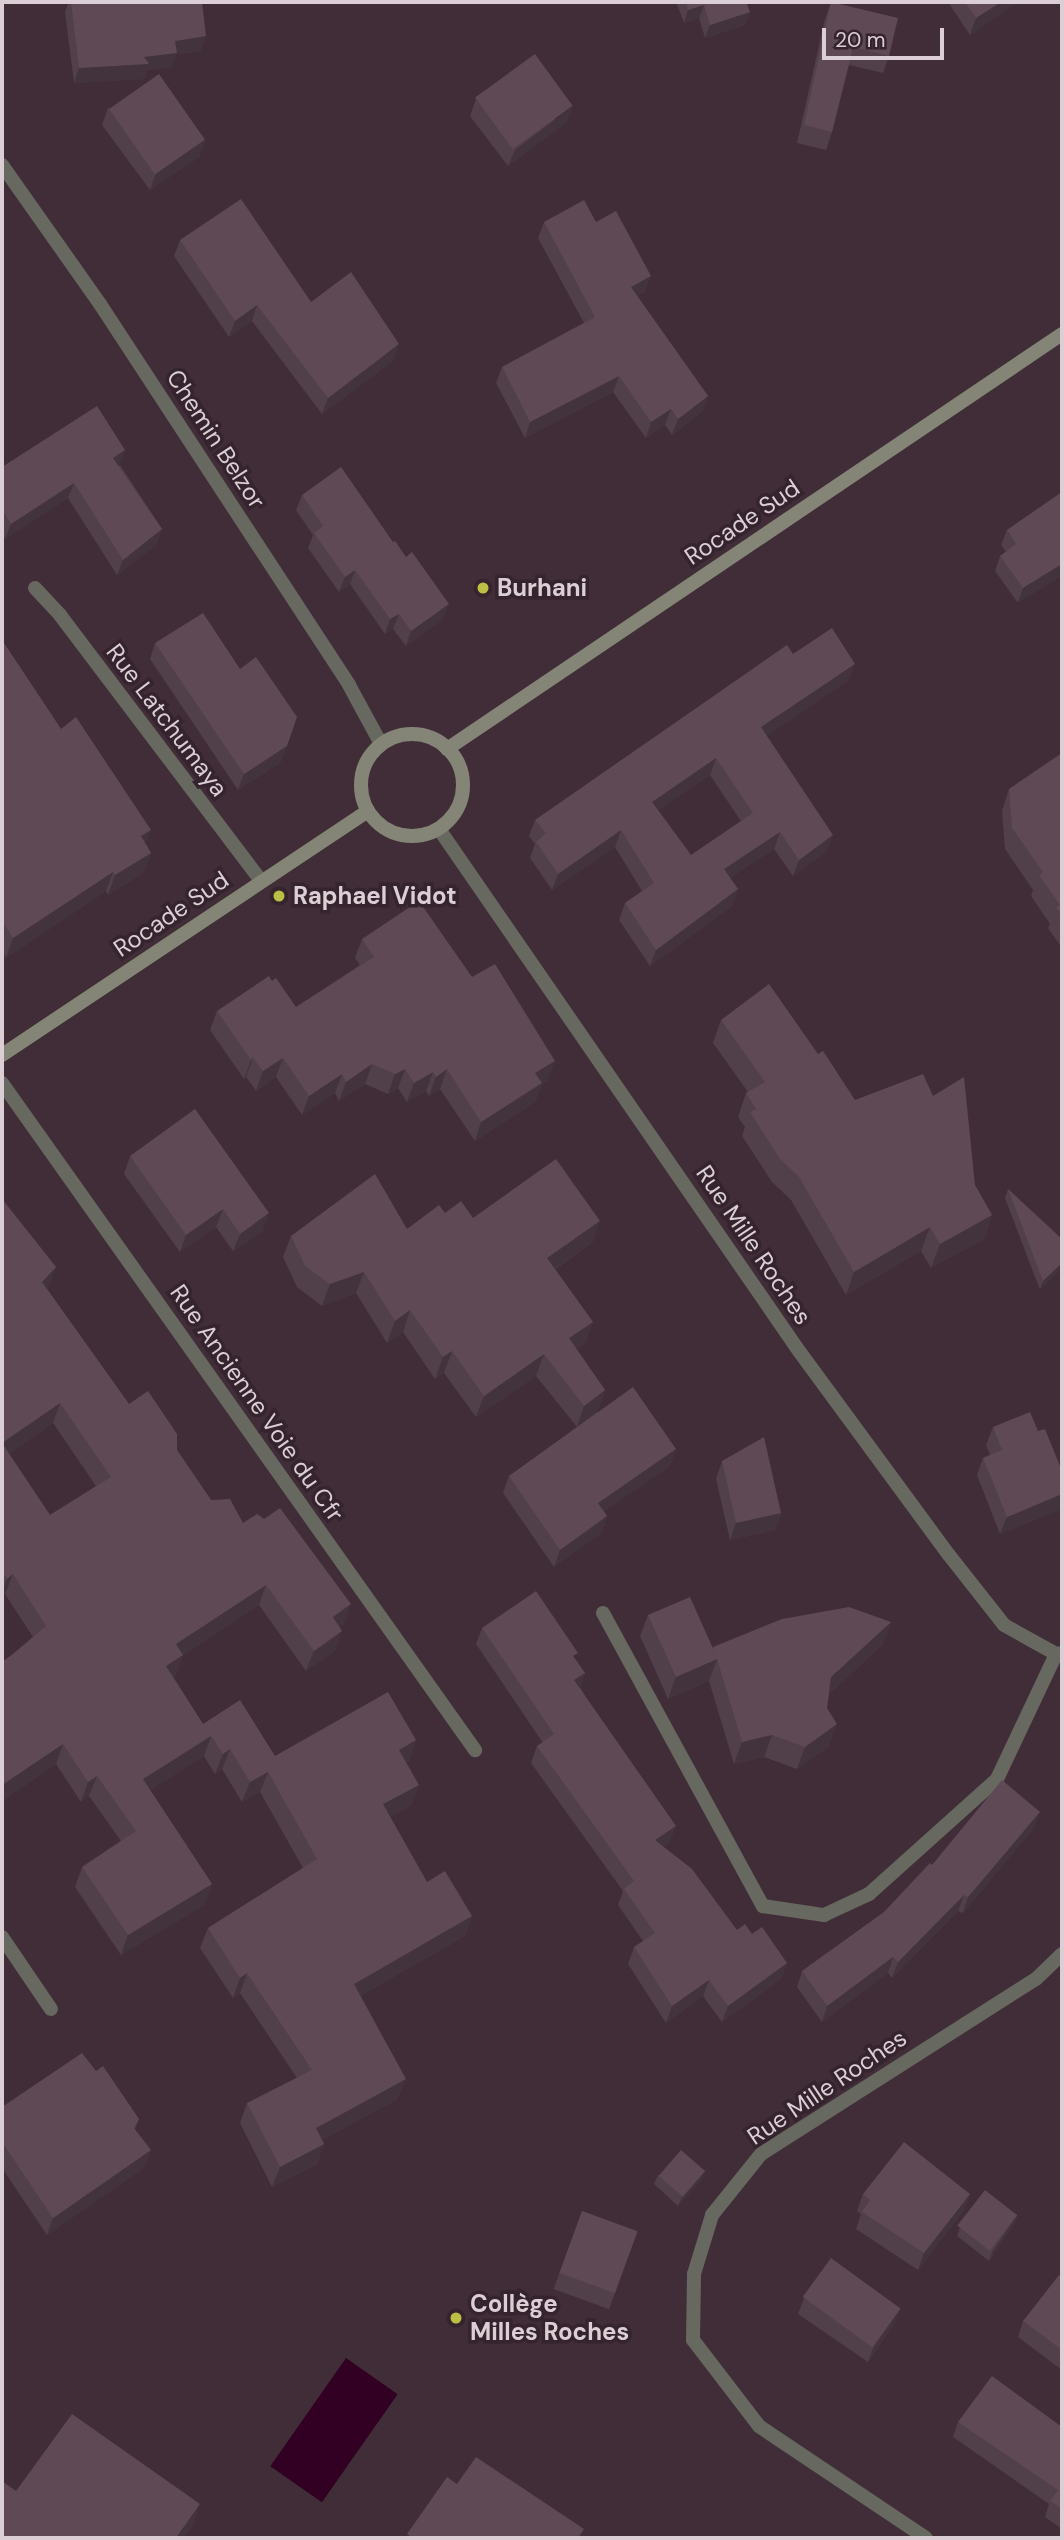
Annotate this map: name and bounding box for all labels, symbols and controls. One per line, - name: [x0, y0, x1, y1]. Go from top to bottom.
- scale bar: [826, 14, 948, 58]
- text: 20 m: [835, 26, 886, 54]
- street label: Chemin Belzor: [160, 364, 272, 514]
- street label: Rocade Sud: [679, 473, 805, 571]
- place label: Burhani: [497, 574, 587, 602]
- marker: Burhani: [475, 580, 491, 596]
- street label: Rue Latchumaya: [100, 638, 234, 802]
- street label: Rocade Sud: [108, 865, 234, 963]
- place label: Raphael Vidot: [293, 882, 457, 910]
- marker: Raphael Vidot: [271, 888, 287, 904]
- street label: Rue Mille Roches: [690, 1160, 818, 1330]
- street label: Rue Ancienne Voie du Cfr: [164, 1279, 350, 1527]
- street label: Rue Mille Roches: [742, 2023, 912, 2151]
- place label: Collège Milles Roches: [470, 2290, 629, 2346]
- marker: Collège Milles Roches: [448, 2310, 464, 2326]

